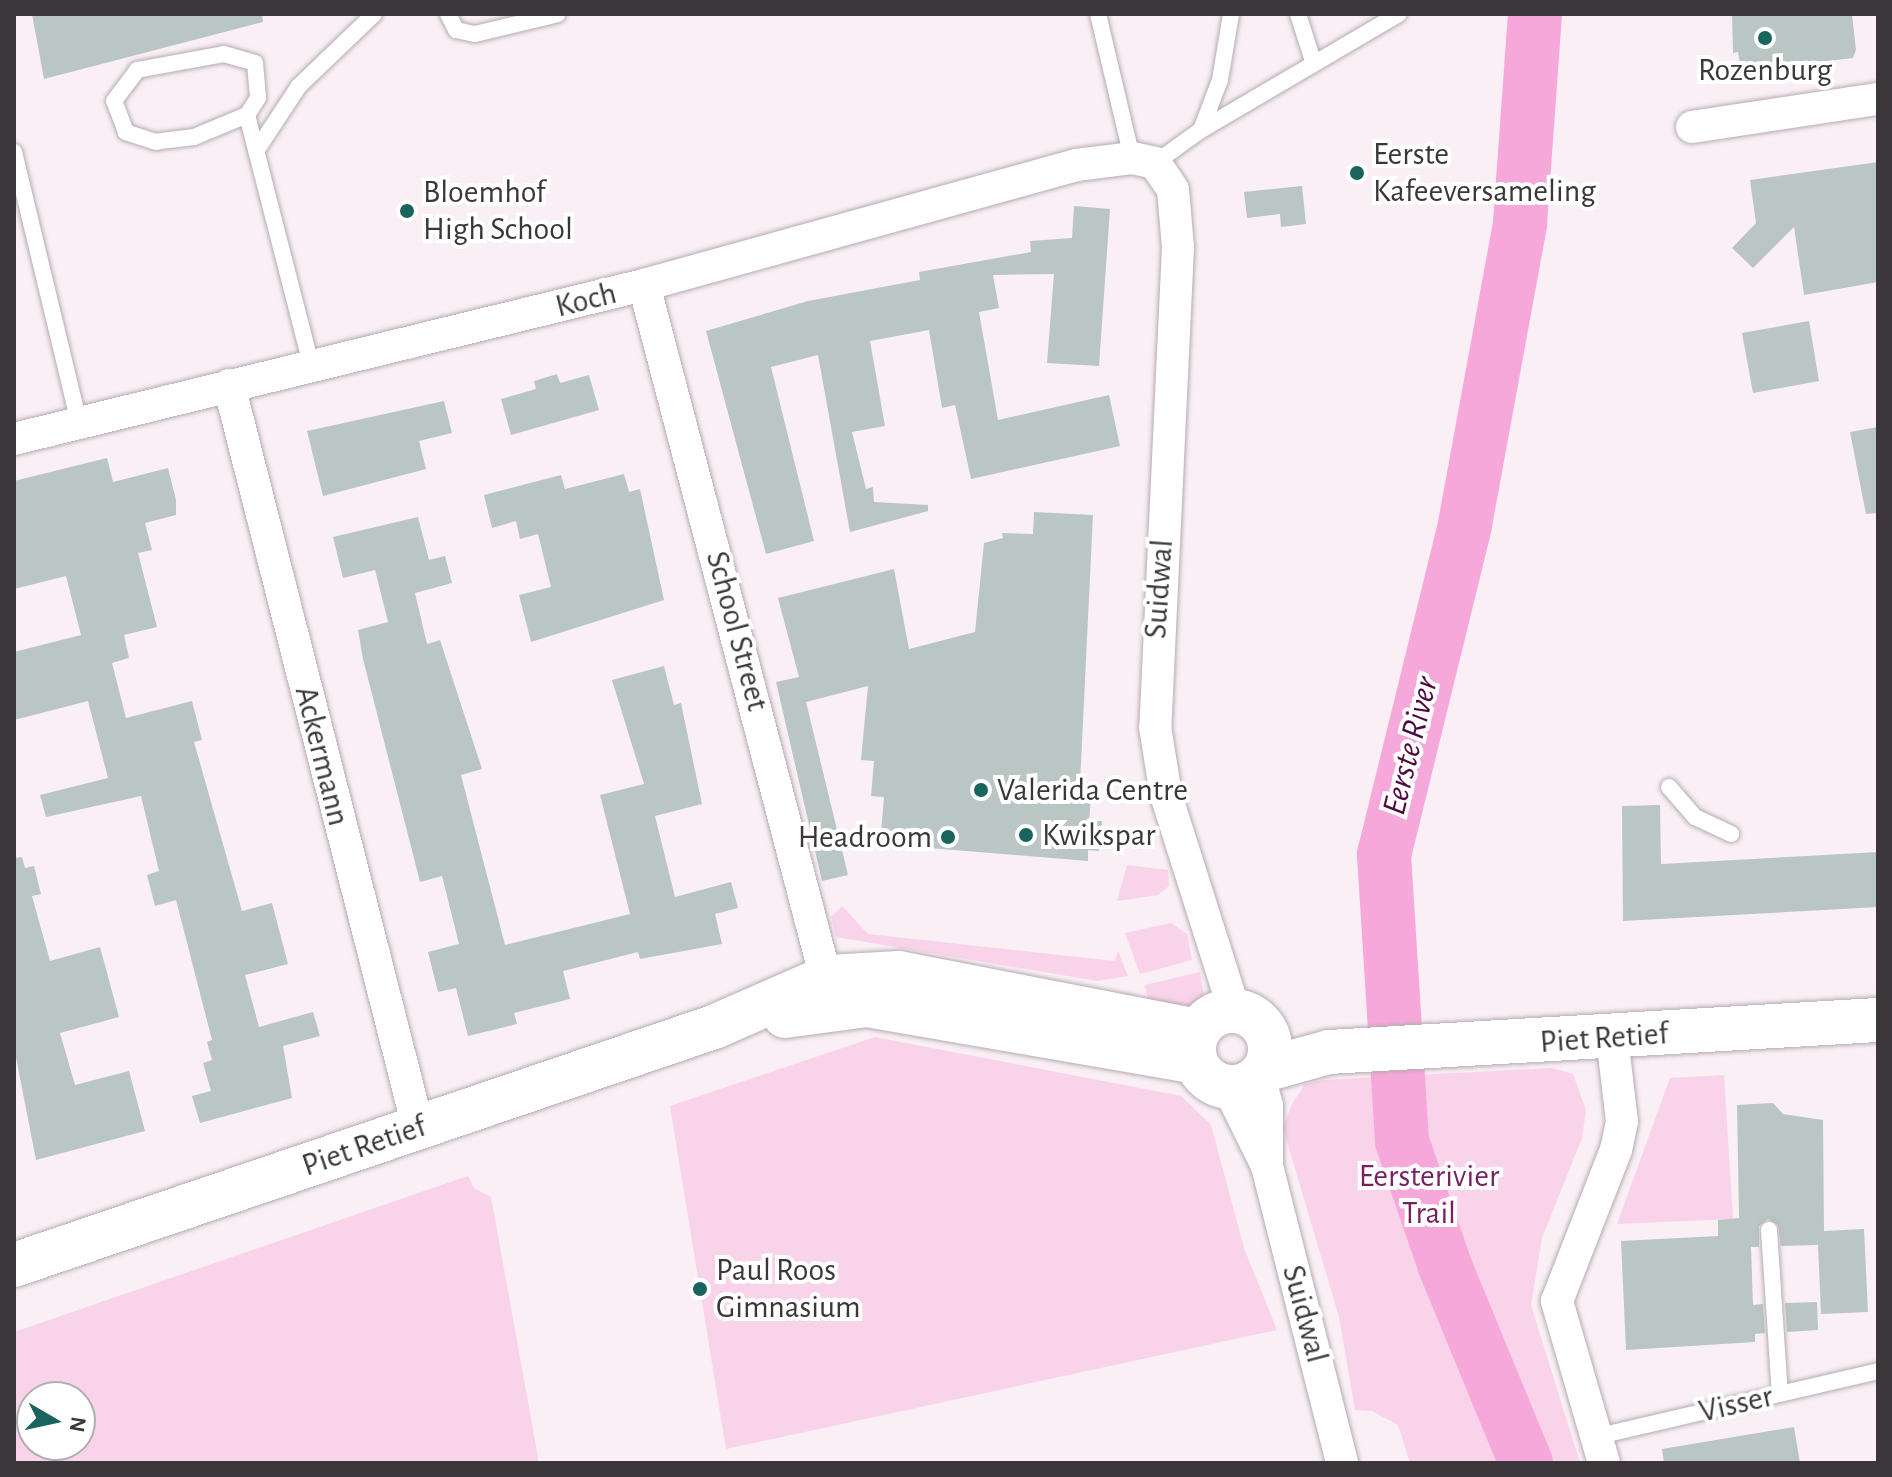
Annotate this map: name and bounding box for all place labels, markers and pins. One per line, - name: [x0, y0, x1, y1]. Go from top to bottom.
- marker: Rozenburg: [1756, 29, 1774, 47]
- place label: Rozenburg: [1698, 51, 1832, 89]
- place label: Eerste Kafeeversameling: [1373, 136, 1596, 211]
- marker: Eerste Kafeeversameling: [1348, 164, 1366, 182]
- place label: Bloemhof High School: [423, 174, 573, 249]
- marker: Bloemhof High School: [398, 202, 416, 220]
- place label: Valerida Centre: [997, 771, 1188, 809]
- marker: Valerida Centre: [972, 781, 990, 799]
- place label: Kwikspar: [1042, 816, 1155, 854]
- place label: Headroom: [798, 818, 932, 856]
- marker: Kwikspar: [1017, 826, 1035, 844]
- marker: Headroom: [939, 828, 957, 846]
- place label: Paul Roos Gimnasium: [716, 1252, 861, 1327]
- marker: Paul Roos Gimnasium: [691, 1280, 709, 1298]

